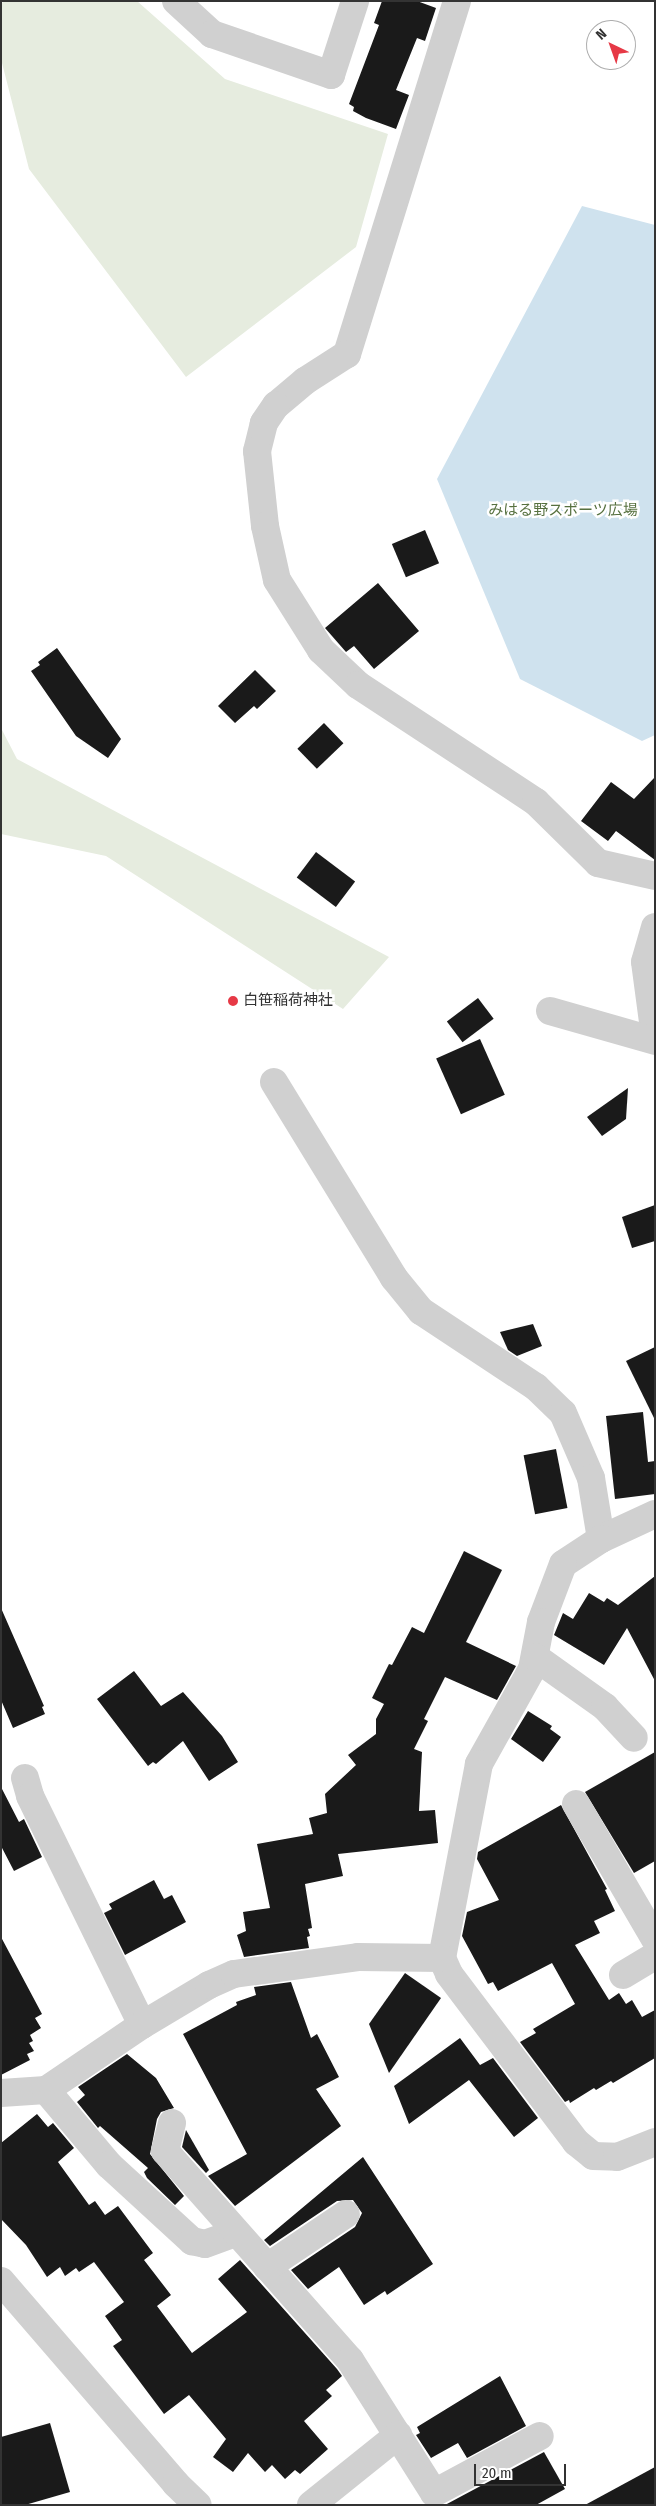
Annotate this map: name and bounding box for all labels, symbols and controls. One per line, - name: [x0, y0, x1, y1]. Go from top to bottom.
- north arrow: [586, 20, 636, 70]
- text: N: [592, 25, 610, 43]
- park label: みはる野スポーツ広場: [488, 502, 638, 520]
- place label: 白笹稲荷神社: [243, 992, 333, 1010]
- marker: 白笹稲荷神社: [227, 995, 239, 1007]
- scale bar: [476, 2454, 568, 2486]
- text: 20 m: [482, 2464, 512, 2482]

